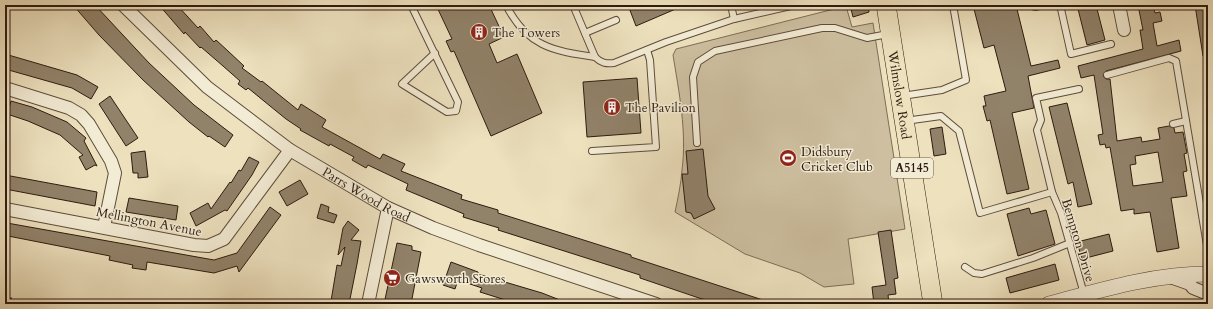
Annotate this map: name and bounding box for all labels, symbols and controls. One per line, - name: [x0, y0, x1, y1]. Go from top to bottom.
- building icon: The Towers: [469, 22, 489, 42]
- place label: The Towers: [492, 24, 560, 42]
- street label: Wilmslow Road: [883, 48, 915, 141]
- building icon: The Pavilion: [602, 97, 622, 117]
- place label: The Pavilion: [625, 99, 697, 117]
- place label: Didsbury Cricket Club: [801, 143, 873, 176]
- sports icon: Didsbury Cricket Club: [778, 148, 798, 168]
- road number: A5145: [891, 158, 933, 178]
- street label: Parrs Wood Road: [319, 163, 413, 227]
- street label: Bempton Drive: [1057, 196, 1099, 284]
- street label: Mellington Avenue: [94, 203, 203, 241]
- supermarket icon: Gawsworth Stores: [382, 268, 402, 288]
- place label: Gawsworth Stores: [405, 270, 505, 288]

